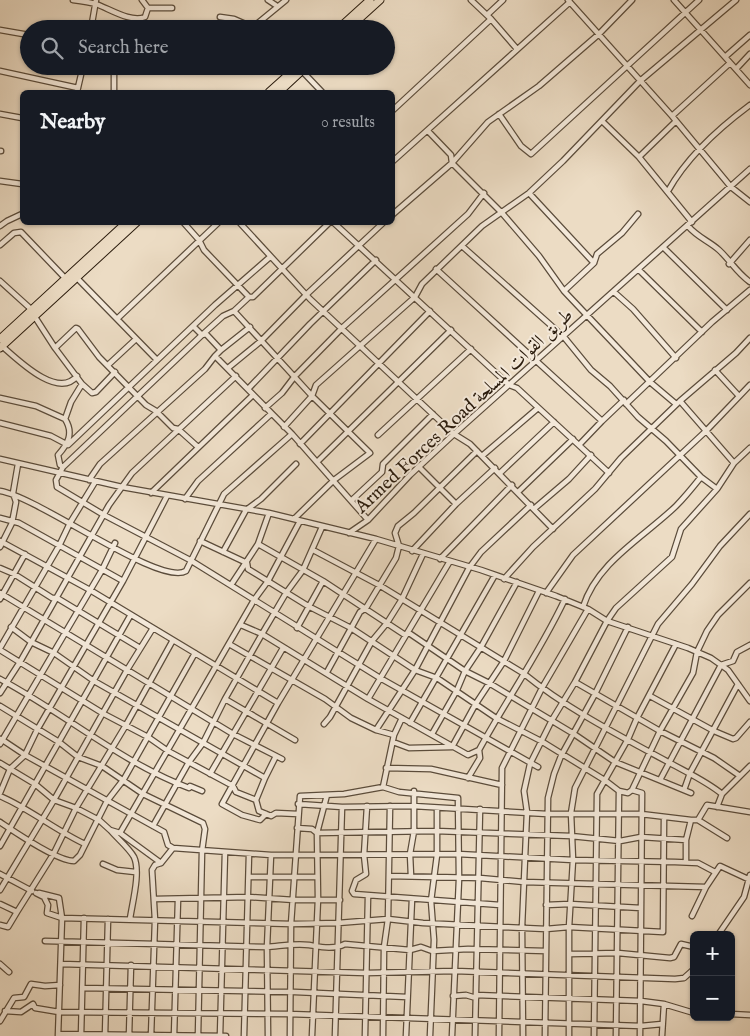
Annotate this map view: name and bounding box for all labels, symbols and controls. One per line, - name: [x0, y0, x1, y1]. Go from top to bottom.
- search box: [20, 20, 395, 75]
- icon: search: [38, 34, 66, 62]
- text: Search here: [78, 36, 169, 60]
- text: Nearby: [40, 109, 105, 136]
- text: 0 results: [321, 113, 375, 133]
- street label: Armed Forces Road طريق القوات المسلحة: [349, 304, 579, 520]
- map controls: [690, 931, 735, 1021]
- button: +: [690, 931, 735, 976]
- button: −: [690, 976, 735, 1021]

